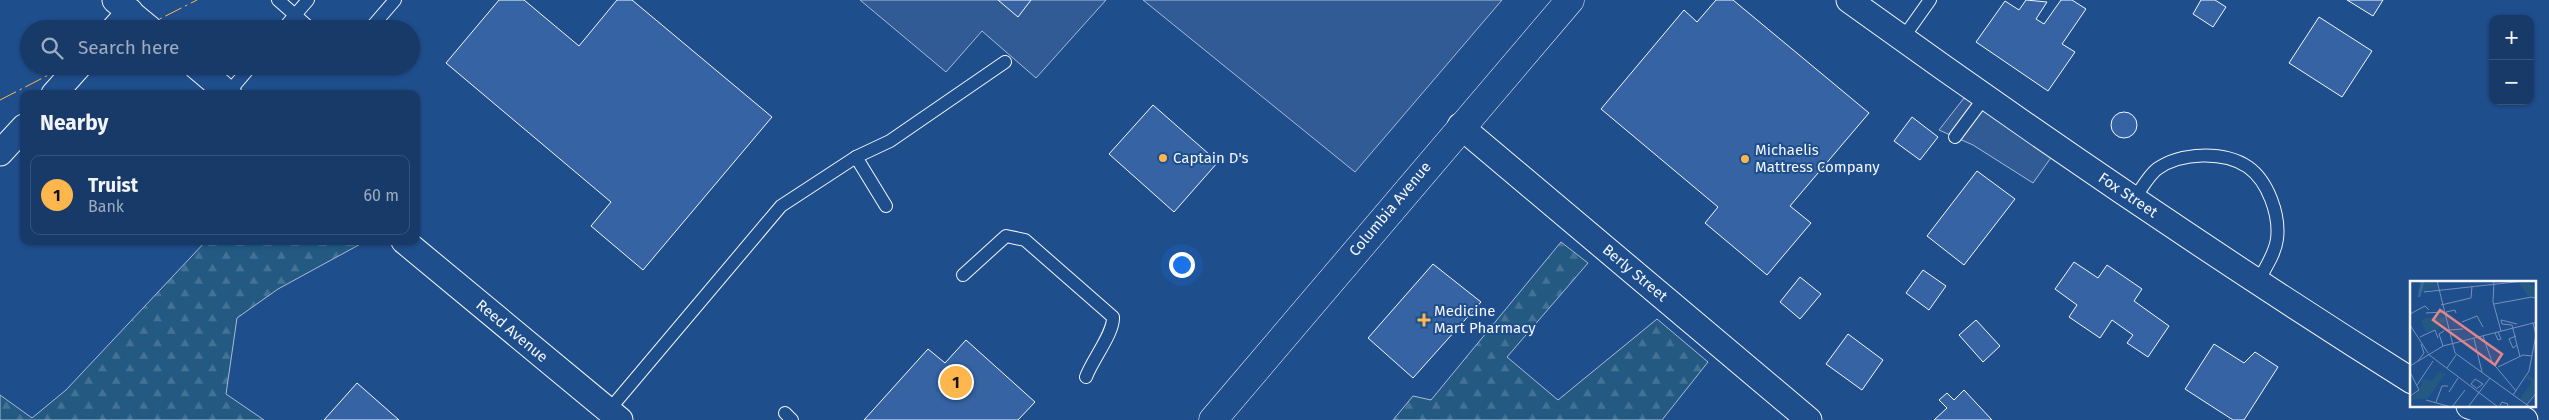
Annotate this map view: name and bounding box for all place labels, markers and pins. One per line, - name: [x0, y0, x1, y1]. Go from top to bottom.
- place label: Michaelis Mattress Company: [1755, 141, 1880, 176]
- place label: Captain D's: [1173, 149, 1249, 167]
- marker: Captain D's: [1157, 152, 1169, 164]
- marker: Michaelis Mattress Company: [1739, 153, 1751, 165]
- place label: Medicine Mart Pharmacy: [1434, 302, 1536, 337]
- marker: Medicine Mart Pharmacy: [1418, 314, 1430, 326]
- pin: 1: [940, 363, 972, 401]

